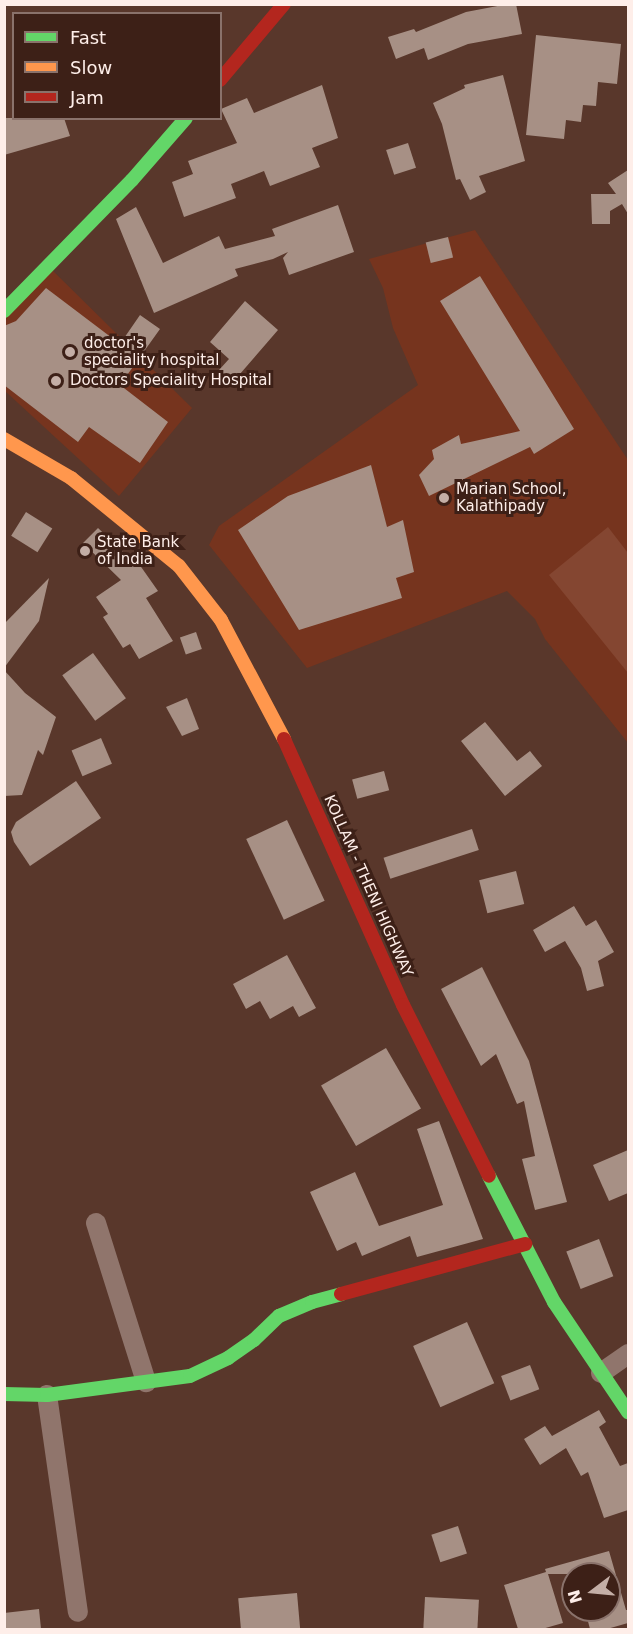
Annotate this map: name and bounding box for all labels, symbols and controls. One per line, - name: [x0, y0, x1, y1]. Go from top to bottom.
- legend: [12, 12, 222, 120]
- text: Fast: [70, 27, 106, 48]
- text: Slow: [70, 57, 112, 78]
- text: Jam: [70, 87, 104, 108]
- place label: doctor's speciality hospital: [84, 334, 219, 369]
- marker: doctor's speciality hospital: [61, 343, 79, 361]
- marker: Doctors Speciality Hospital: [47, 372, 65, 390]
- place label: Doctors Speciality Hospital: [70, 372, 272, 390]
- place label: Marian School, Kalathipady: [456, 480, 567, 515]
- marker: Marian School, Kalathipady: [437, 491, 451, 505]
- place label: State Bank of India: [97, 533, 179, 568]
- marker: State Bank of India: [78, 544, 92, 558]
- street label: KOLLAM - THENI HIGHWAY: [320, 792, 416, 980]
- north arrow: [561, 1562, 621, 1622]
- text: N: [564, 1588, 586, 1606]

